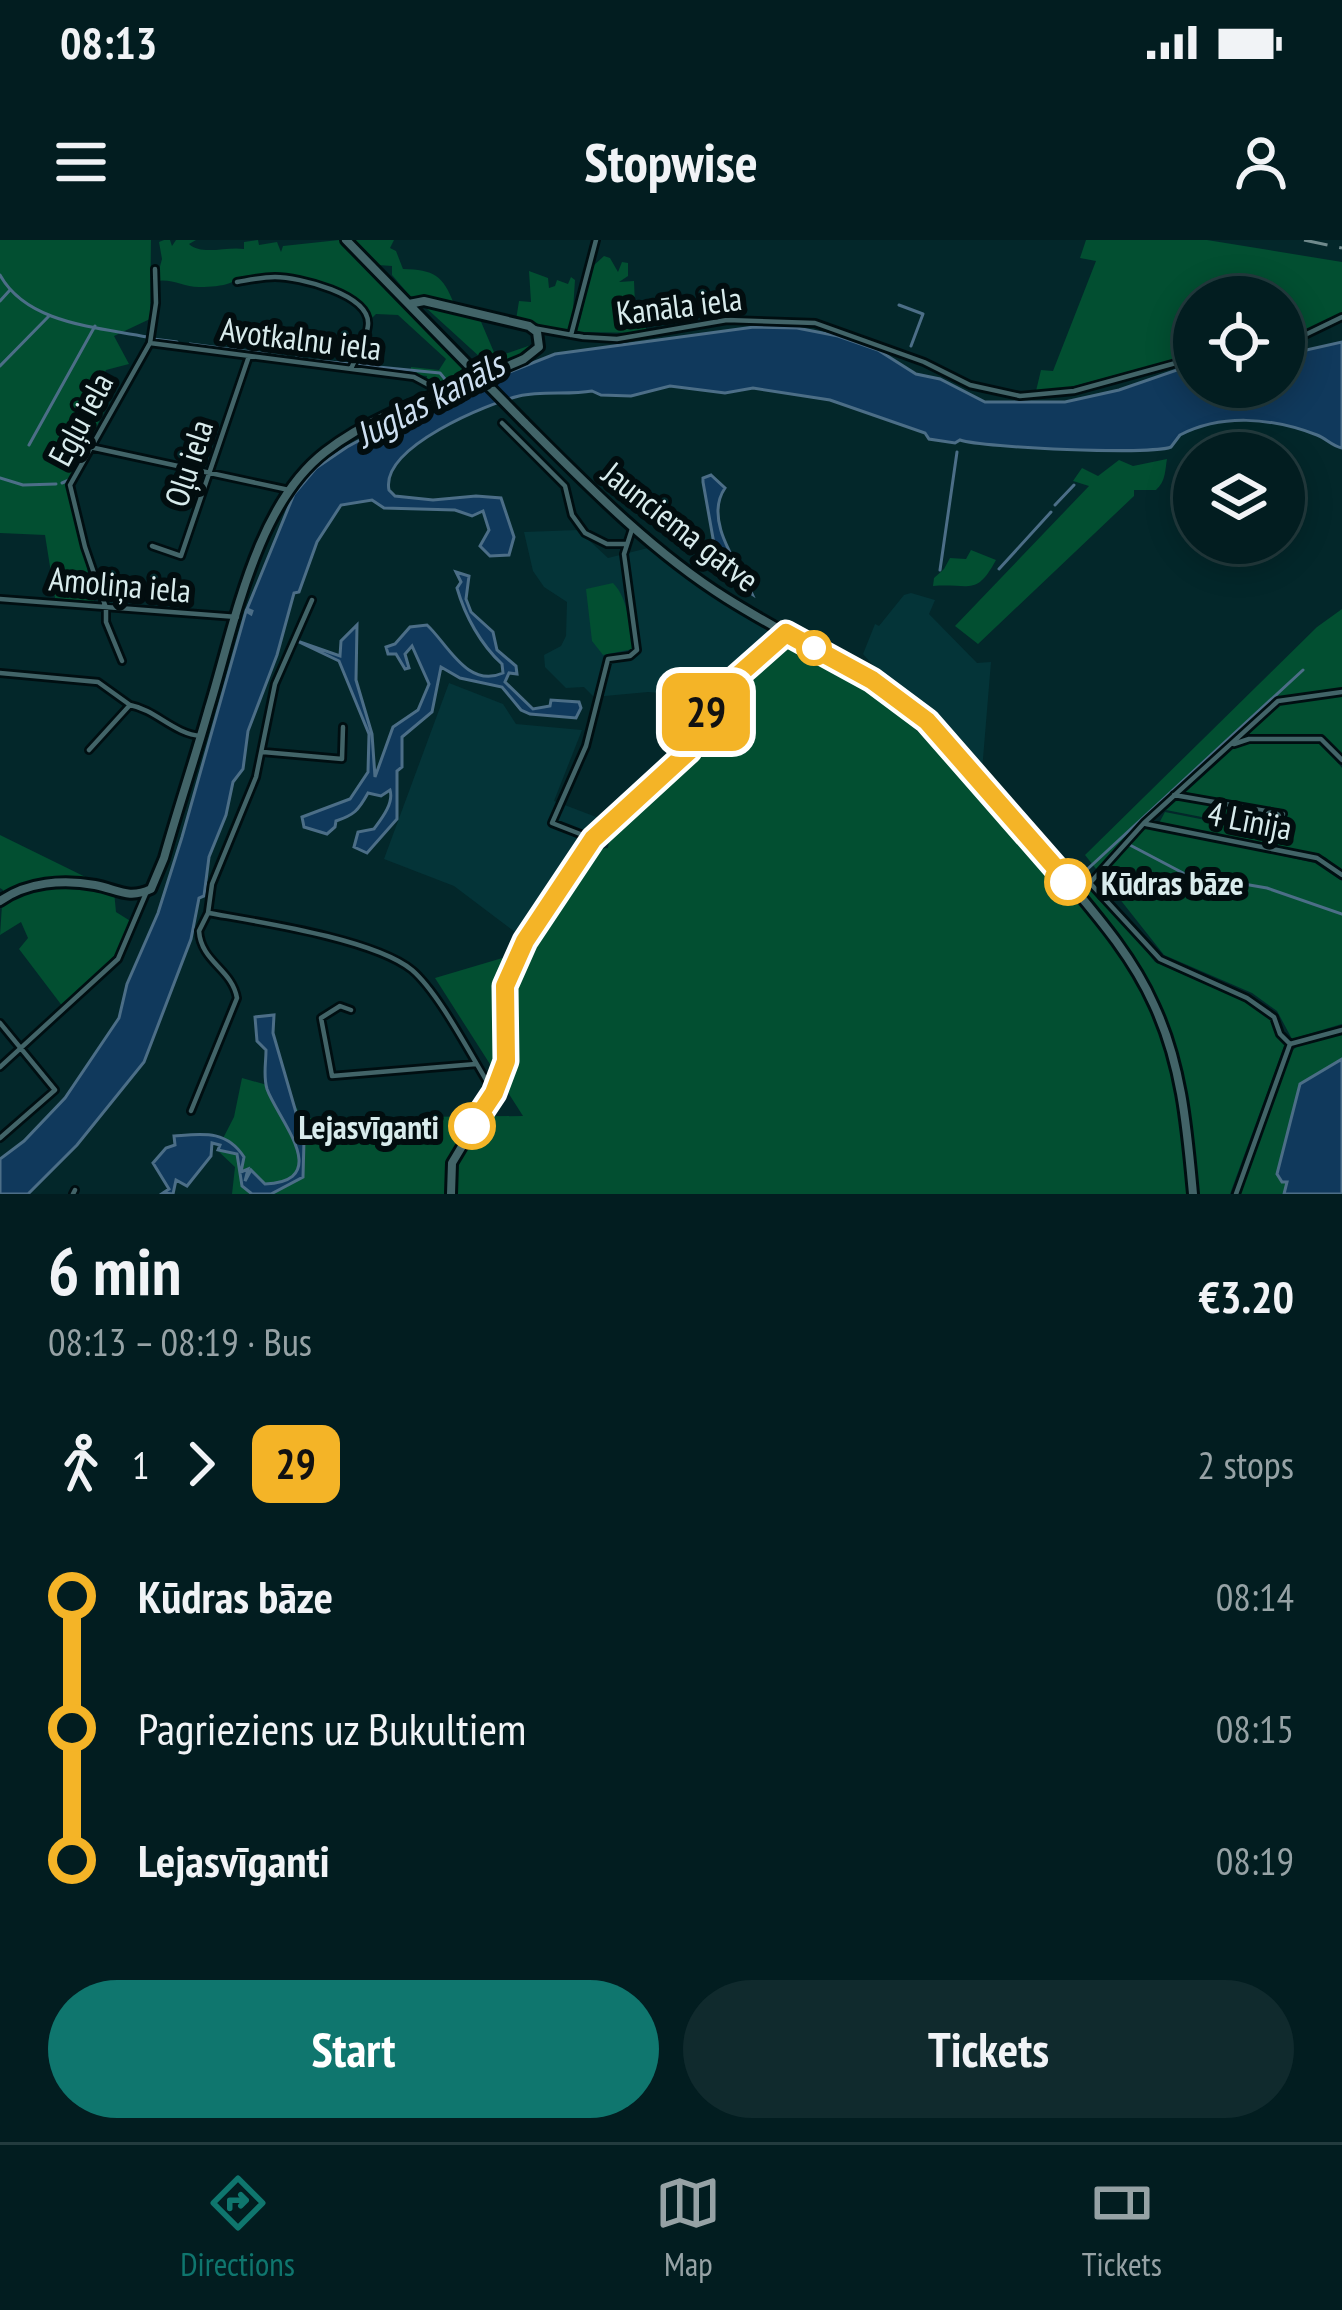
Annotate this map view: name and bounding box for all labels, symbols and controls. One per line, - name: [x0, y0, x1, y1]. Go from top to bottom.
- text: 08:13: [60, 13, 157, 71]
- text: Stopwise: [584, 127, 758, 197]
- icon: menu: [48, 129, 114, 195]
- icon: person: [1228, 129, 1294, 195]
- street label: Kanāla iela: [614, 276, 744, 334]
- map controls: [1173, 276, 1305, 564]
- button: locate: [1173, 276, 1305, 408]
- street label: Avotkalnu iela: [218, 307, 384, 369]
- water label: Juglas kanāls: [346, 339, 515, 458]
- street label: Egļu iela: [38, 365, 122, 473]
- street label: Oļu iela: [154, 414, 222, 512]
- button: layers: [1173, 432, 1305, 564]
- street label: Jaunciema gatve: [593, 451, 768, 600]
- street label: Amoliņa iela: [47, 556, 193, 612]
- unlabelled marker: [798, 632, 830, 664]
- line badge: 29: [652, 673, 760, 751]
- text: 29: [686, 684, 726, 739]
- street label: 4 Līnija: [1204, 791, 1296, 849]
- marker: Kūdras bāze: [1046, 860, 1090, 904]
- place label: Kūdras bāze: [1101, 861, 1244, 904]
- marker: Lejasvīganti: [450, 1104, 494, 1148]
- place label: Lejasvīganti: [298, 1105, 439, 1148]
- text: 6 min: [48, 1228, 181, 1313]
- text: €3.20: [1198, 1267, 1294, 1325]
- text: 08:13 – 08:19 · Bus: [48, 1316, 312, 1367]
- icon: walk: [48, 1431, 114, 1497]
- icon: forward: [168, 1431, 234, 1497]
- text: 29: [276, 1436, 316, 1491]
- text: 1: [132, 1439, 150, 1490]
- text: 2 stops: [1198, 1439, 1294, 1490]
- text: Kūdras bāze: [138, 1567, 333, 1625]
- text: 08:14: [1216, 1571, 1294, 1622]
- text: Pagrieziens uz Bukultiem: [138, 1699, 526, 1757]
- text: 08:15: [1216, 1703, 1294, 1754]
- text: Lejasvīganti: [138, 1831, 330, 1889]
- text: 08:19: [1216, 1835, 1294, 1886]
- button: Start: [48, 1980, 659, 2118]
- button: Tickets: [683, 1980, 1294, 2118]
- tab: Directions: [180, 2170, 295, 2285]
- tab: Map: [655, 2170, 721, 2285]
- tab: Tickets: [1082, 2170, 1162, 2285]

